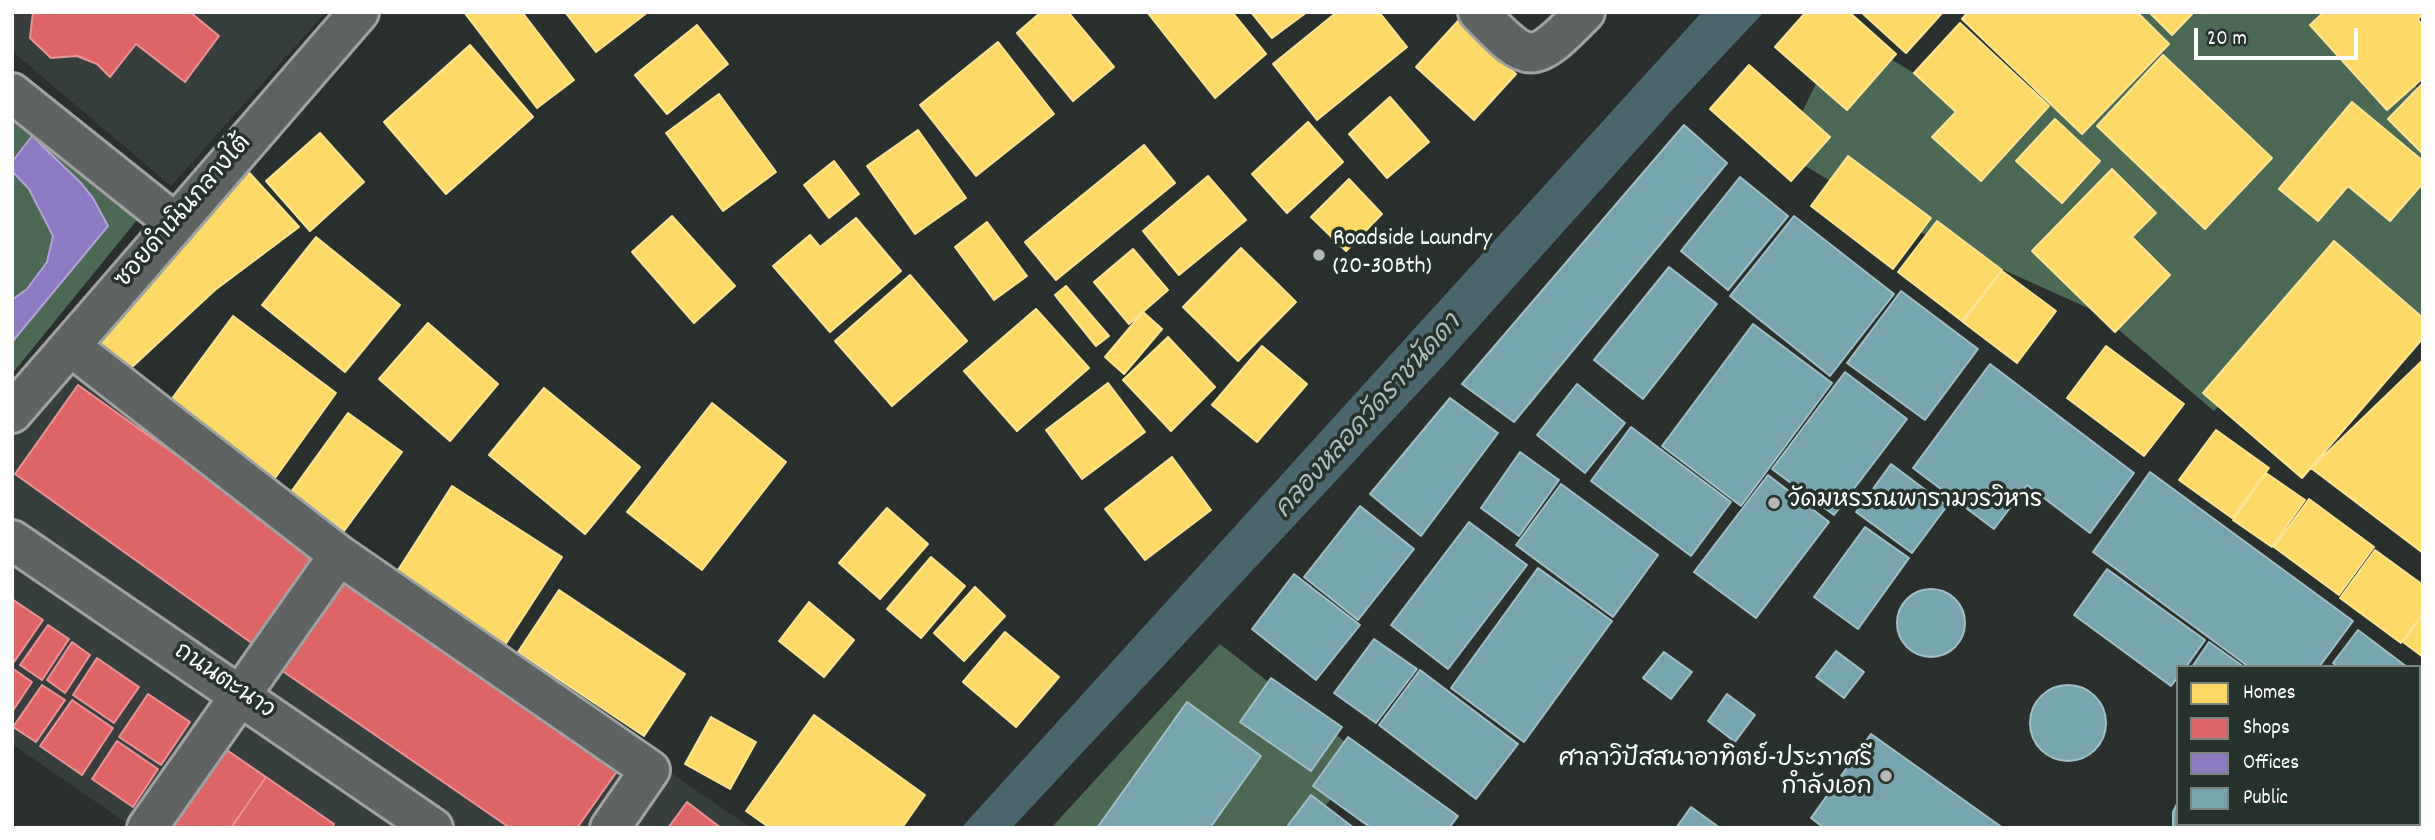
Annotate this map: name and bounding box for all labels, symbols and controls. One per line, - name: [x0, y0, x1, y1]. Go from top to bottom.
- scale bar: [2197, 14, 2362, 58]
- text: 20 m: [2207, 25, 2247, 55]
- street label: ซอยดำเนินกลางใต้: [111, 131, 259, 295]
- place label: Roadside Laundry (20-30Bth): [1333, 227, 1492, 283]
- marker: Roadside Laundry (20-30Bth): [1311, 247, 1327, 263]
- water label: คลองหลอดวัดราชนัดดา: [1270, 310, 1470, 526]
- place label: วัดมหรรณพารามวรวิหาร: [1788, 489, 2042, 517]
- marker: วัดมหรรณพารามวรวิหาร: [1766, 495, 1782, 511]
- street label: ถนนตะนาว: [167, 639, 279, 727]
- legend: [2176, 665, 2421, 826]
- text: Homes: [2243, 679, 2296, 709]
- text: Shops: [2243, 714, 2290, 744]
- place label: ศาลาวิปัสสนาอาทิตย์-ประภาศรี กำลังเอก: [1559, 748, 1872, 804]
- text: Offices: [2243, 749, 2299, 779]
- marker: ศาลาวิปัสสนาอาทิตย์-ประภาศรี กำลังเอก: [1878, 768, 1894, 784]
- text: Public: [2243, 784, 2288, 814]

